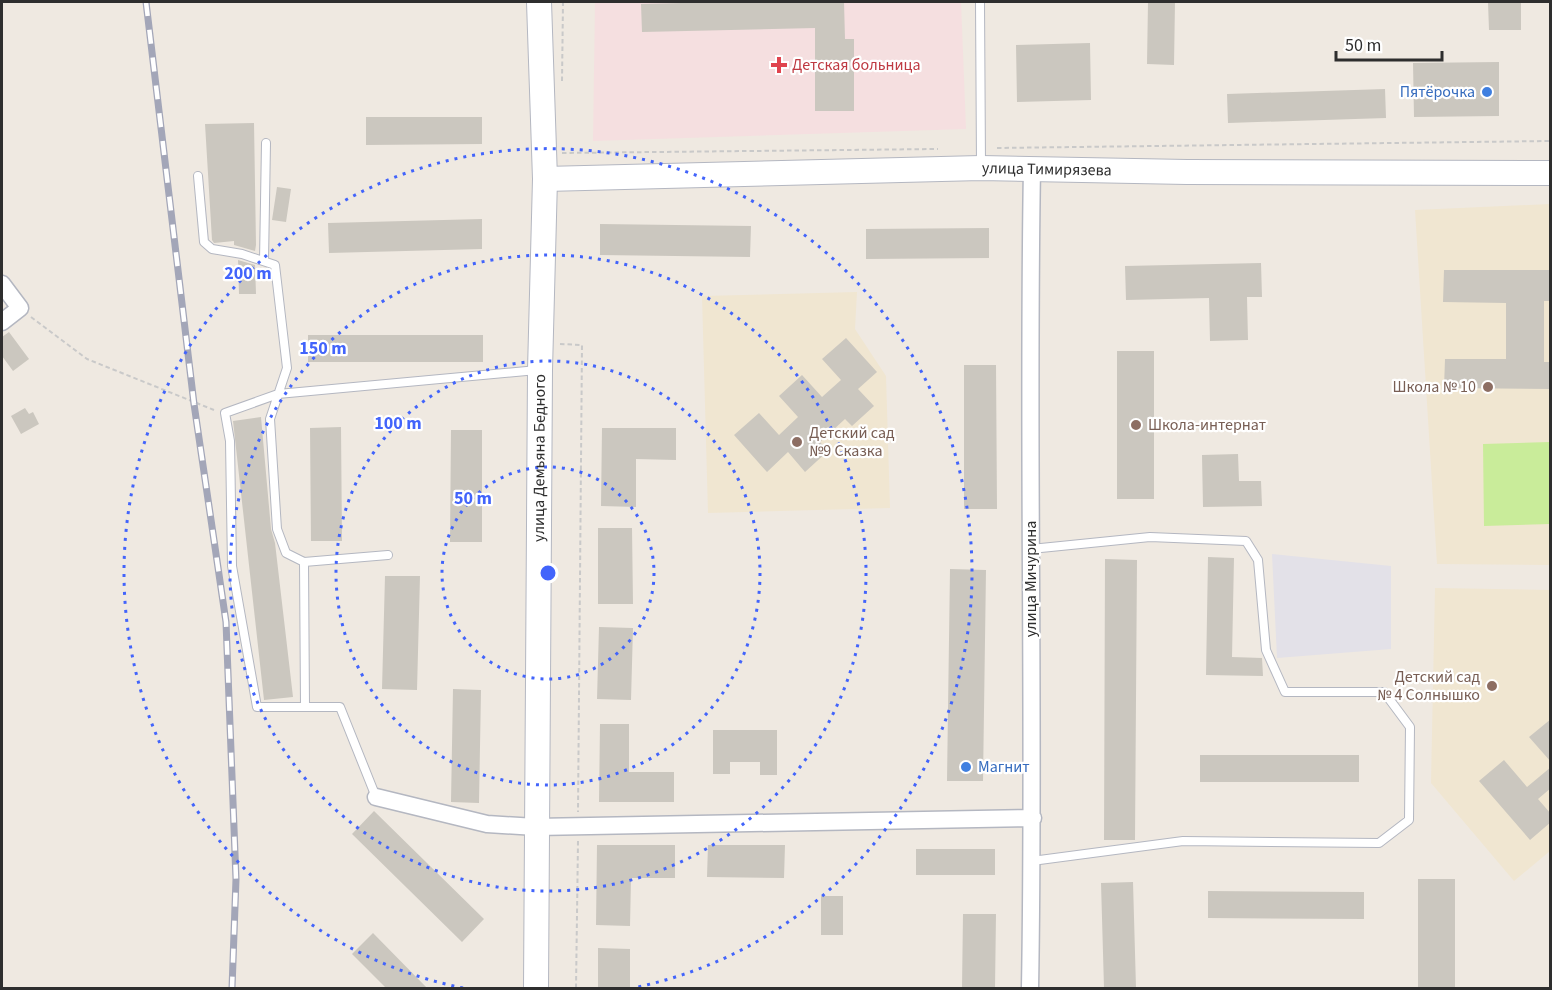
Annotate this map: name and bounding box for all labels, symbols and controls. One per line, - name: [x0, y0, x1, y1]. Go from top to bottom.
- scale bar: [1336, 24, 1442, 62]
- text: 50 m: [1345, 33, 1381, 58]
- place label: Детская больница: [792, 54, 921, 76]
- marker: Детская больница: [770, 56, 788, 74]
- place label: Пятёрочка: [1400, 81, 1475, 103]
- marker: Пятёрочка: [1480, 85, 1494, 99]
- street label: улица Тимирязева: [982, 157, 1112, 182]
- text: 200 m: [224, 261, 272, 286]
- text: 150 m: [299, 336, 347, 361]
- street label: улица Демьяна Бедного: [528, 374, 551, 542]
- place label: Школа № 10: [1393, 376, 1476, 398]
- marker: Школа № 10: [1481, 380, 1495, 394]
- text: 100 m: [374, 411, 422, 436]
- place label: Школа-интернат: [1148, 414, 1266, 436]
- marker: Школа-интернат: [1129, 418, 1143, 432]
- place label: Детский сад №9 Сказка: [809, 422, 895, 462]
- marker: Детский сад №9 Сказка: [790, 435, 804, 449]
- text: 50 m: [454, 486, 492, 511]
- street label: улица Мичурина: [1020, 521, 1042, 637]
- centre of rings: [538, 563, 558, 583]
- place label: Детский сад № 4 Солнышко: [1377, 666, 1480, 706]
- marker: Детский сад № 4 Солнышко: [1485, 679, 1499, 693]
- place label: Магнит: [978, 756, 1030, 778]
- marker: Магнит: [959, 760, 973, 774]

